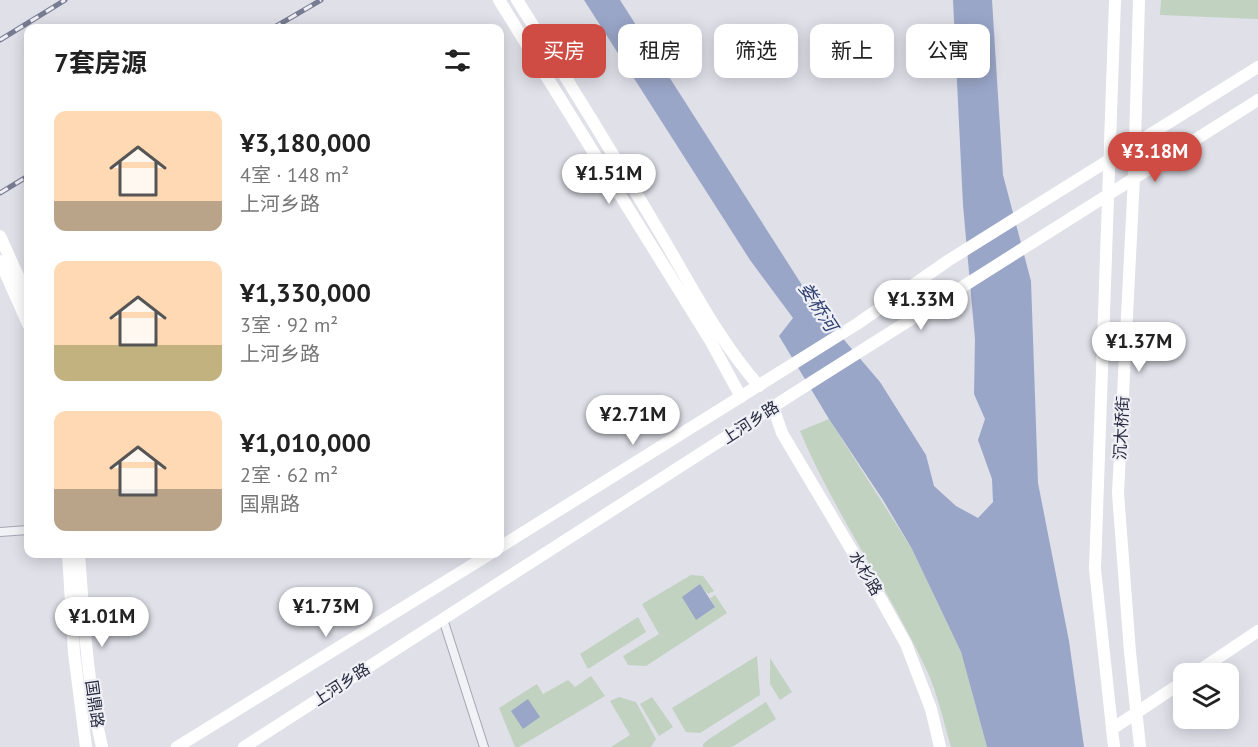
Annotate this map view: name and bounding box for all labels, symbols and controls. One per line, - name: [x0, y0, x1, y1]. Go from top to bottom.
- chip: 买房: [522, 24, 606, 78]
- chip: 租房: [618, 24, 702, 78]
- chip: 筛选: [714, 24, 798, 78]
- chip: 新上: [810, 24, 894, 78]
- chip: 公寓: [906, 24, 990, 78]
- icon: filters: [441, 44, 474, 77]
- text: 7套房源: [54, 46, 147, 79]
- text: ¥3,180,000: [240, 126, 371, 159]
- pin: ¥3.18M: [1106, 132, 1204, 183]
- icon: home: [102, 135, 174, 207]
- text: ¥3.18M: [1122, 138, 1188, 164]
- pin: ¥1.51M: [560, 154, 658, 205]
- text: ¥1.51M: [576, 160, 642, 186]
- text: 4室 · 148 m²: [240, 162, 349, 188]
- text: 上河乡路: [240, 191, 320, 217]
- text: ¥1,330,000: [240, 276, 371, 309]
- water label: 娄桥河: [794, 278, 844, 338]
- pin: ¥1.33M: [872, 280, 970, 331]
- icon: home: [102, 285, 174, 357]
- text: ¥1.33M: [888, 286, 954, 312]
- text: 3室 · 92 m²: [240, 312, 338, 338]
- pin: ¥1.37M: [1090, 322, 1188, 373]
- text: ¥1.37M: [1106, 328, 1172, 354]
- text: 上河乡路: [240, 341, 320, 367]
- pin: ¥2.71M: [584, 395, 682, 446]
- street label: 上河乡路: [718, 396, 782, 448]
- street label: 沉木桥街: [1109, 396, 1133, 460]
- text: ¥2.71M: [600, 401, 666, 427]
- text: ¥1,010,000: [240, 426, 371, 459]
- icon: home: [102, 435, 174, 507]
- text: 2室 · 62 m²: [240, 462, 338, 488]
- text: 国鼎路: [240, 491, 300, 517]
- street label: 水杉路: [845, 547, 887, 599]
- pin: ¥1.73M: [277, 587, 375, 638]
- text: ¥1.73M: [293, 593, 359, 619]
- pin: ¥1.01M: [53, 597, 151, 648]
- text: ¥1.01M: [69, 603, 135, 629]
- street label: 上河乡路: [309, 658, 373, 710]
- map controls: [1173, 663, 1239, 729]
- button: layers: [1173, 663, 1239, 729]
- street label: 国鼎路: [82, 679, 108, 729]

